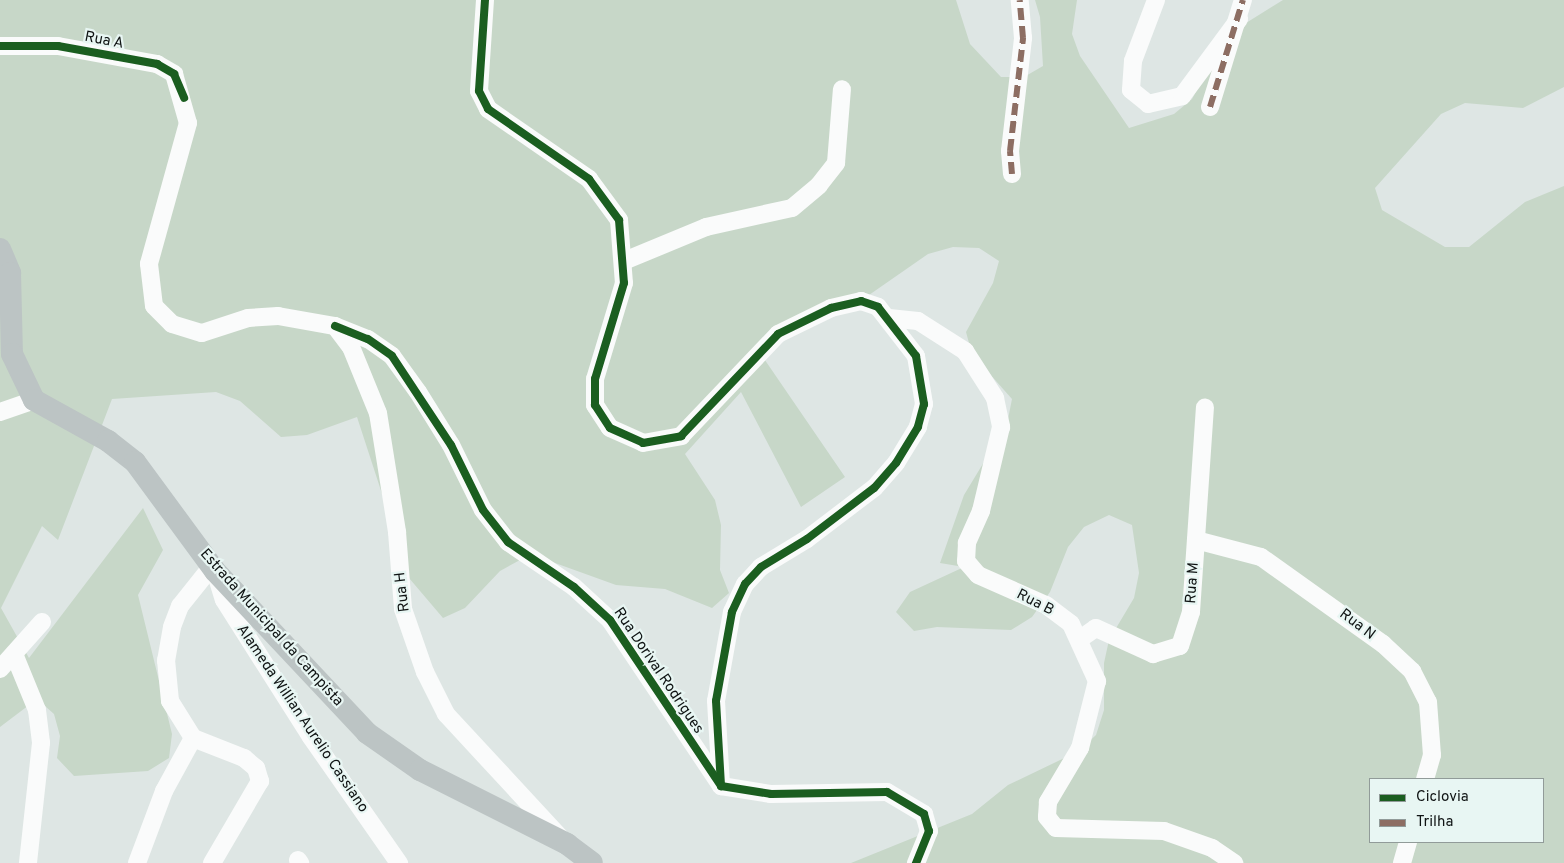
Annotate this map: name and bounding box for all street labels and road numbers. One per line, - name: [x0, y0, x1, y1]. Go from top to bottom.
- street label: Rua A: [83, 28, 125, 54]
- street label: Estrada Municipal da Campista: [196, 546, 346, 710]
- street label: Rua M: [1183, 562, 1203, 604]
- street label: Rua H: [392, 571, 414, 613]
- street label: Rua B: [1013, 586, 1057, 620]
- street label: Rua Dorival Rodrigues: [609, 604, 707, 738]
- street label: Rua N: [1335, 606, 1379, 644]
- street label: Alameda Willian Aurelio Cassiano: [232, 621, 372, 817]

